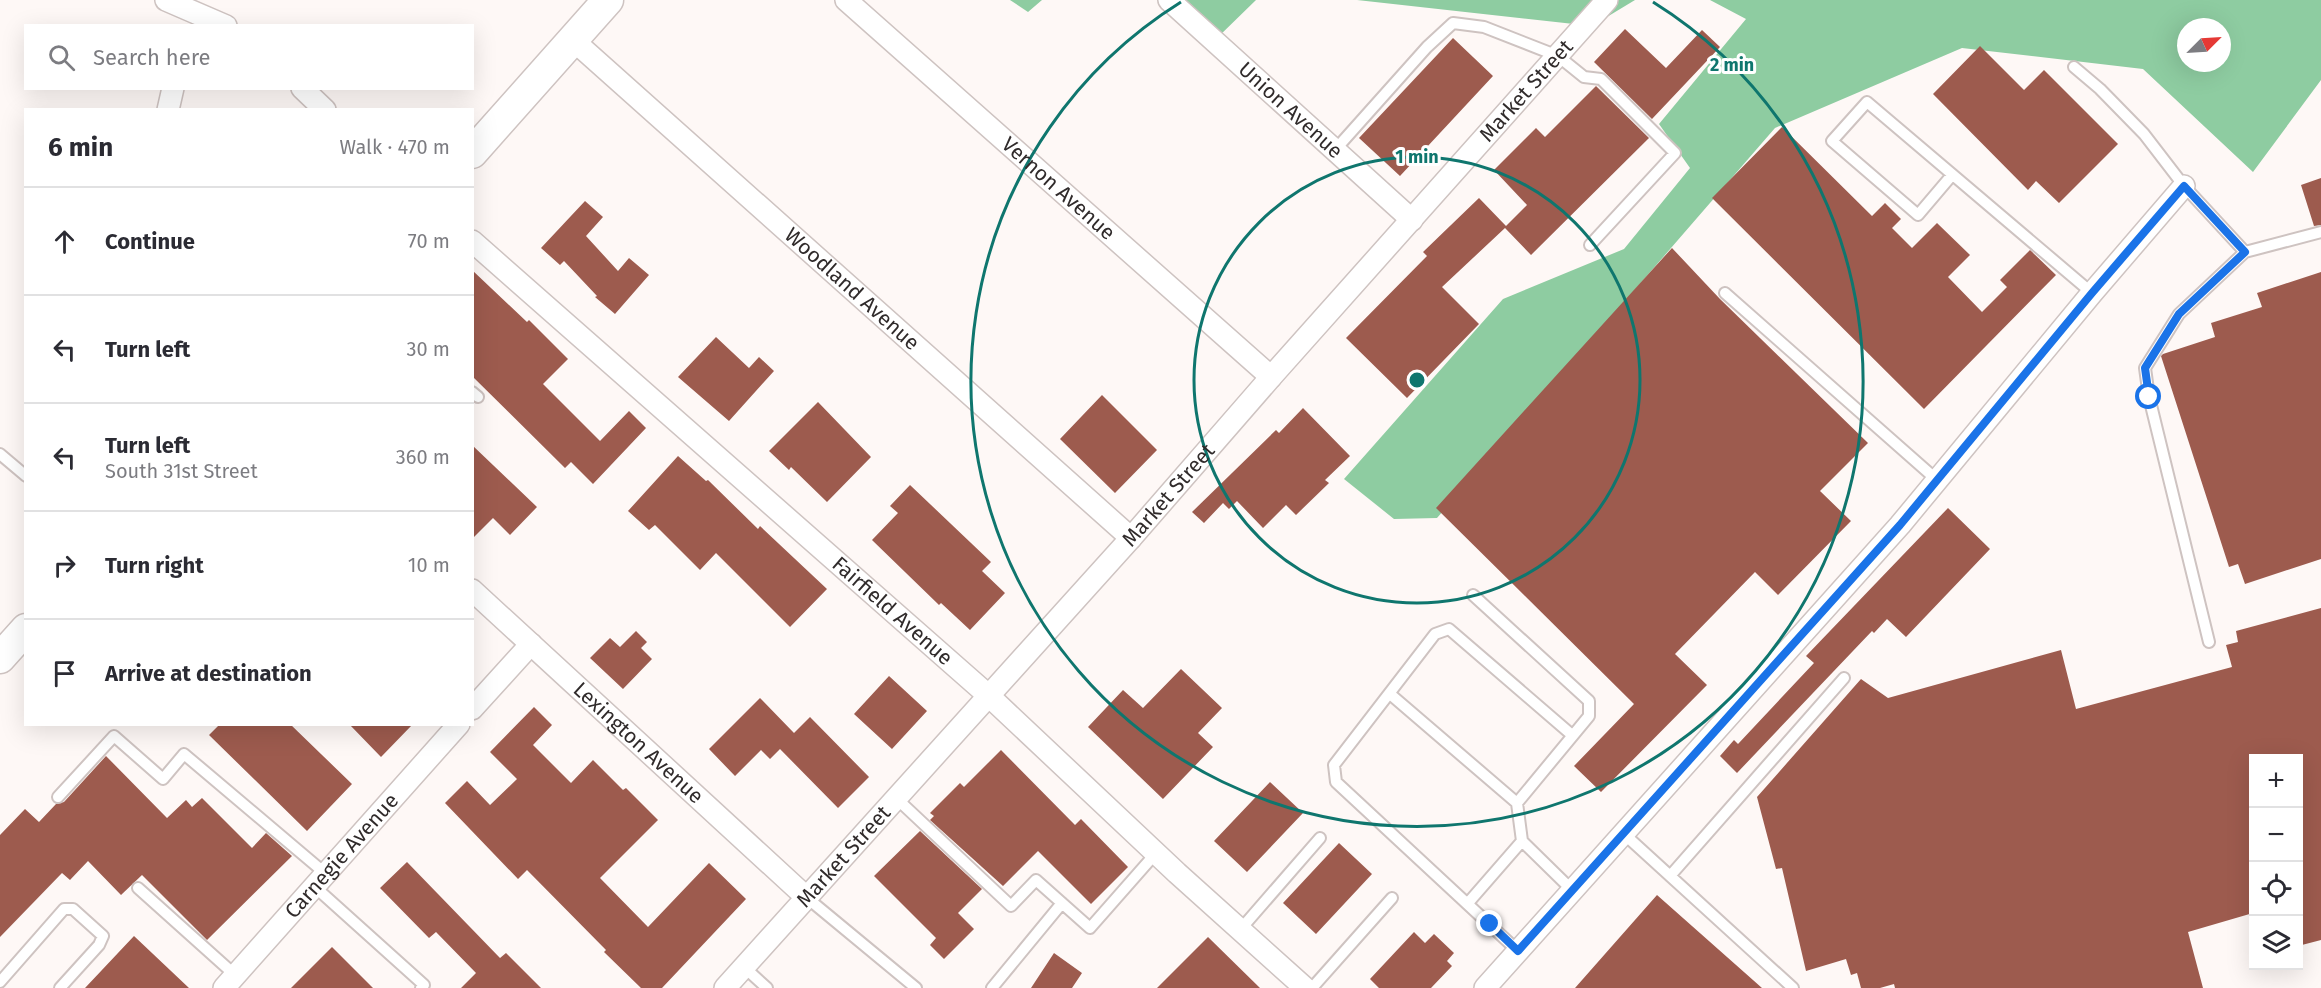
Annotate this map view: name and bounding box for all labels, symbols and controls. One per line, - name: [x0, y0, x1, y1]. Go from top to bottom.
- north arrow: [2177, 18, 2231, 72]
- search box: [24, 24, 474, 90]
- street label: Market Street: [1474, 34, 1579, 147]
- icon: search: [45, 41, 78, 74]
- text: Search here: [93, 44, 211, 71]
- text: 2 min: [1710, 54, 1754, 76]
- street label: Union Avenue: [1233, 56, 1348, 164]
- street label: Vernon Avenue: [996, 131, 1121, 246]
- text: 6 min: [48, 132, 113, 163]
- text: Walk · 470 m: [340, 135, 450, 159]
- text: 1 min: [1395, 146, 1439, 168]
- street label: Woodland Avenue: [779, 222, 925, 356]
- icon: ahead: [48, 225, 81, 258]
- text: Continue: [105, 228, 195, 255]
- text: 70 m: [408, 229, 450, 253]
- icon: left: [48, 333, 81, 366]
- text: Turn left: [105, 336, 190, 363]
- text: 30 m: [406, 337, 450, 361]
- centre of rings: [1407, 370, 1427, 390]
- route start: [2135, 383, 2161, 409]
- text: Turn left: [105, 432, 190, 459]
- street label: Market Street: [1117, 438, 1220, 552]
- icon: left: [48, 441, 81, 474]
- text: 360 m: [396, 445, 450, 469]
- text: South 31st Street: [105, 459, 258, 483]
- icon: right: [48, 549, 81, 582]
- street label: Fairfield Avenue: [827, 551, 958, 671]
- text: Turn right: [105, 552, 204, 579]
- text: 10 m: [408, 553, 450, 577]
- icon: arrive: [48, 657, 81, 690]
- text: Arrive at destination: [105, 660, 312, 687]
- street label: Lexington Avenue: [568, 677, 709, 809]
- map controls: [2249, 754, 2303, 970]
- button: +: [2249, 754, 2303, 808]
- street label: Carnegie Avenue: [279, 788, 404, 924]
- street label: Market Street: [791, 800, 896, 913]
- button: −: [2249, 808, 2303, 862]
- button: locate: [2249, 862, 2303, 916]
- route end: [1476, 910, 1502, 936]
- button: layers: [2249, 916, 2303, 970]

